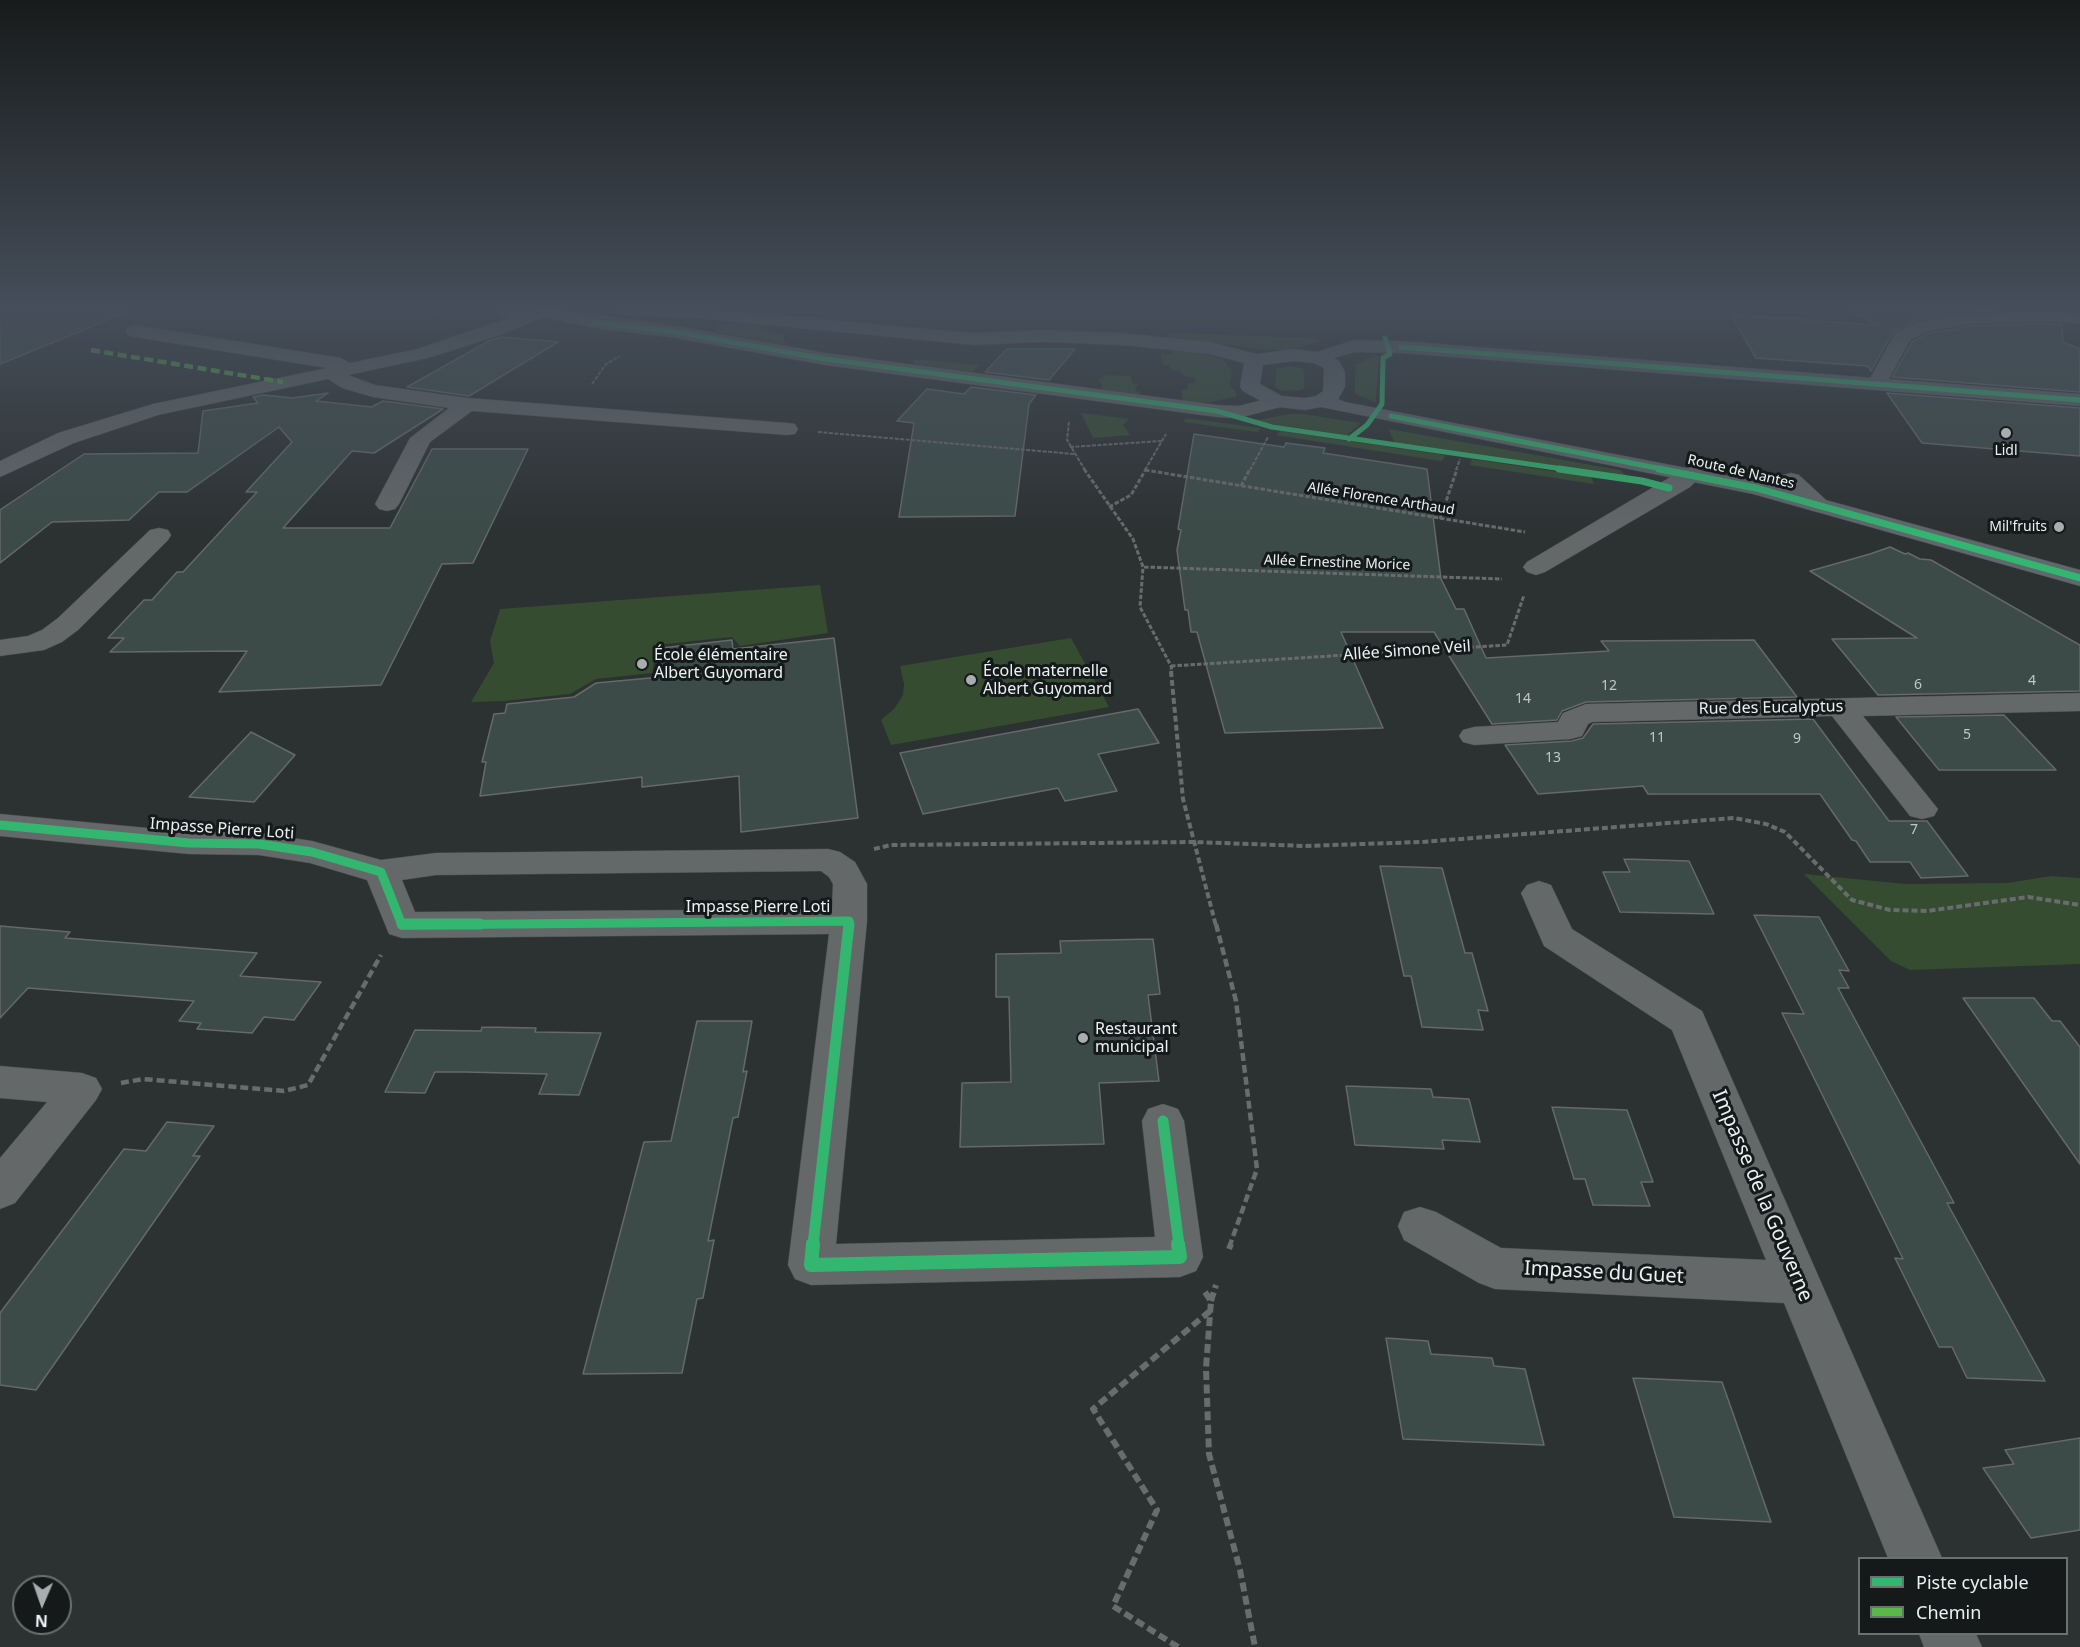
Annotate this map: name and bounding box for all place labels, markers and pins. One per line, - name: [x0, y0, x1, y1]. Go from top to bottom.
- marker: Lidl: [1999, 426, 2013, 440]
- place label: Lidl: [1994, 443, 2018, 459]
- place label: Mil'fruits: [1989, 519, 2047, 535]
- marker: Mil'fruits: [2052, 520, 2066, 534]
- place label: École élémentaire Albert Guyomard: [654, 645, 788, 683]
- marker: École élémentaire Albert Guyomard: [635, 657, 649, 671]
- place label: École maternelle Albert Guyomard: [983, 661, 1112, 699]
- marker: École maternelle Albert Guyomard: [964, 673, 978, 687]
- place label: Restaurant municipal: [1095, 1019, 1177, 1057]
- marker: Restaurant municipal: [1076, 1031, 1090, 1045]

